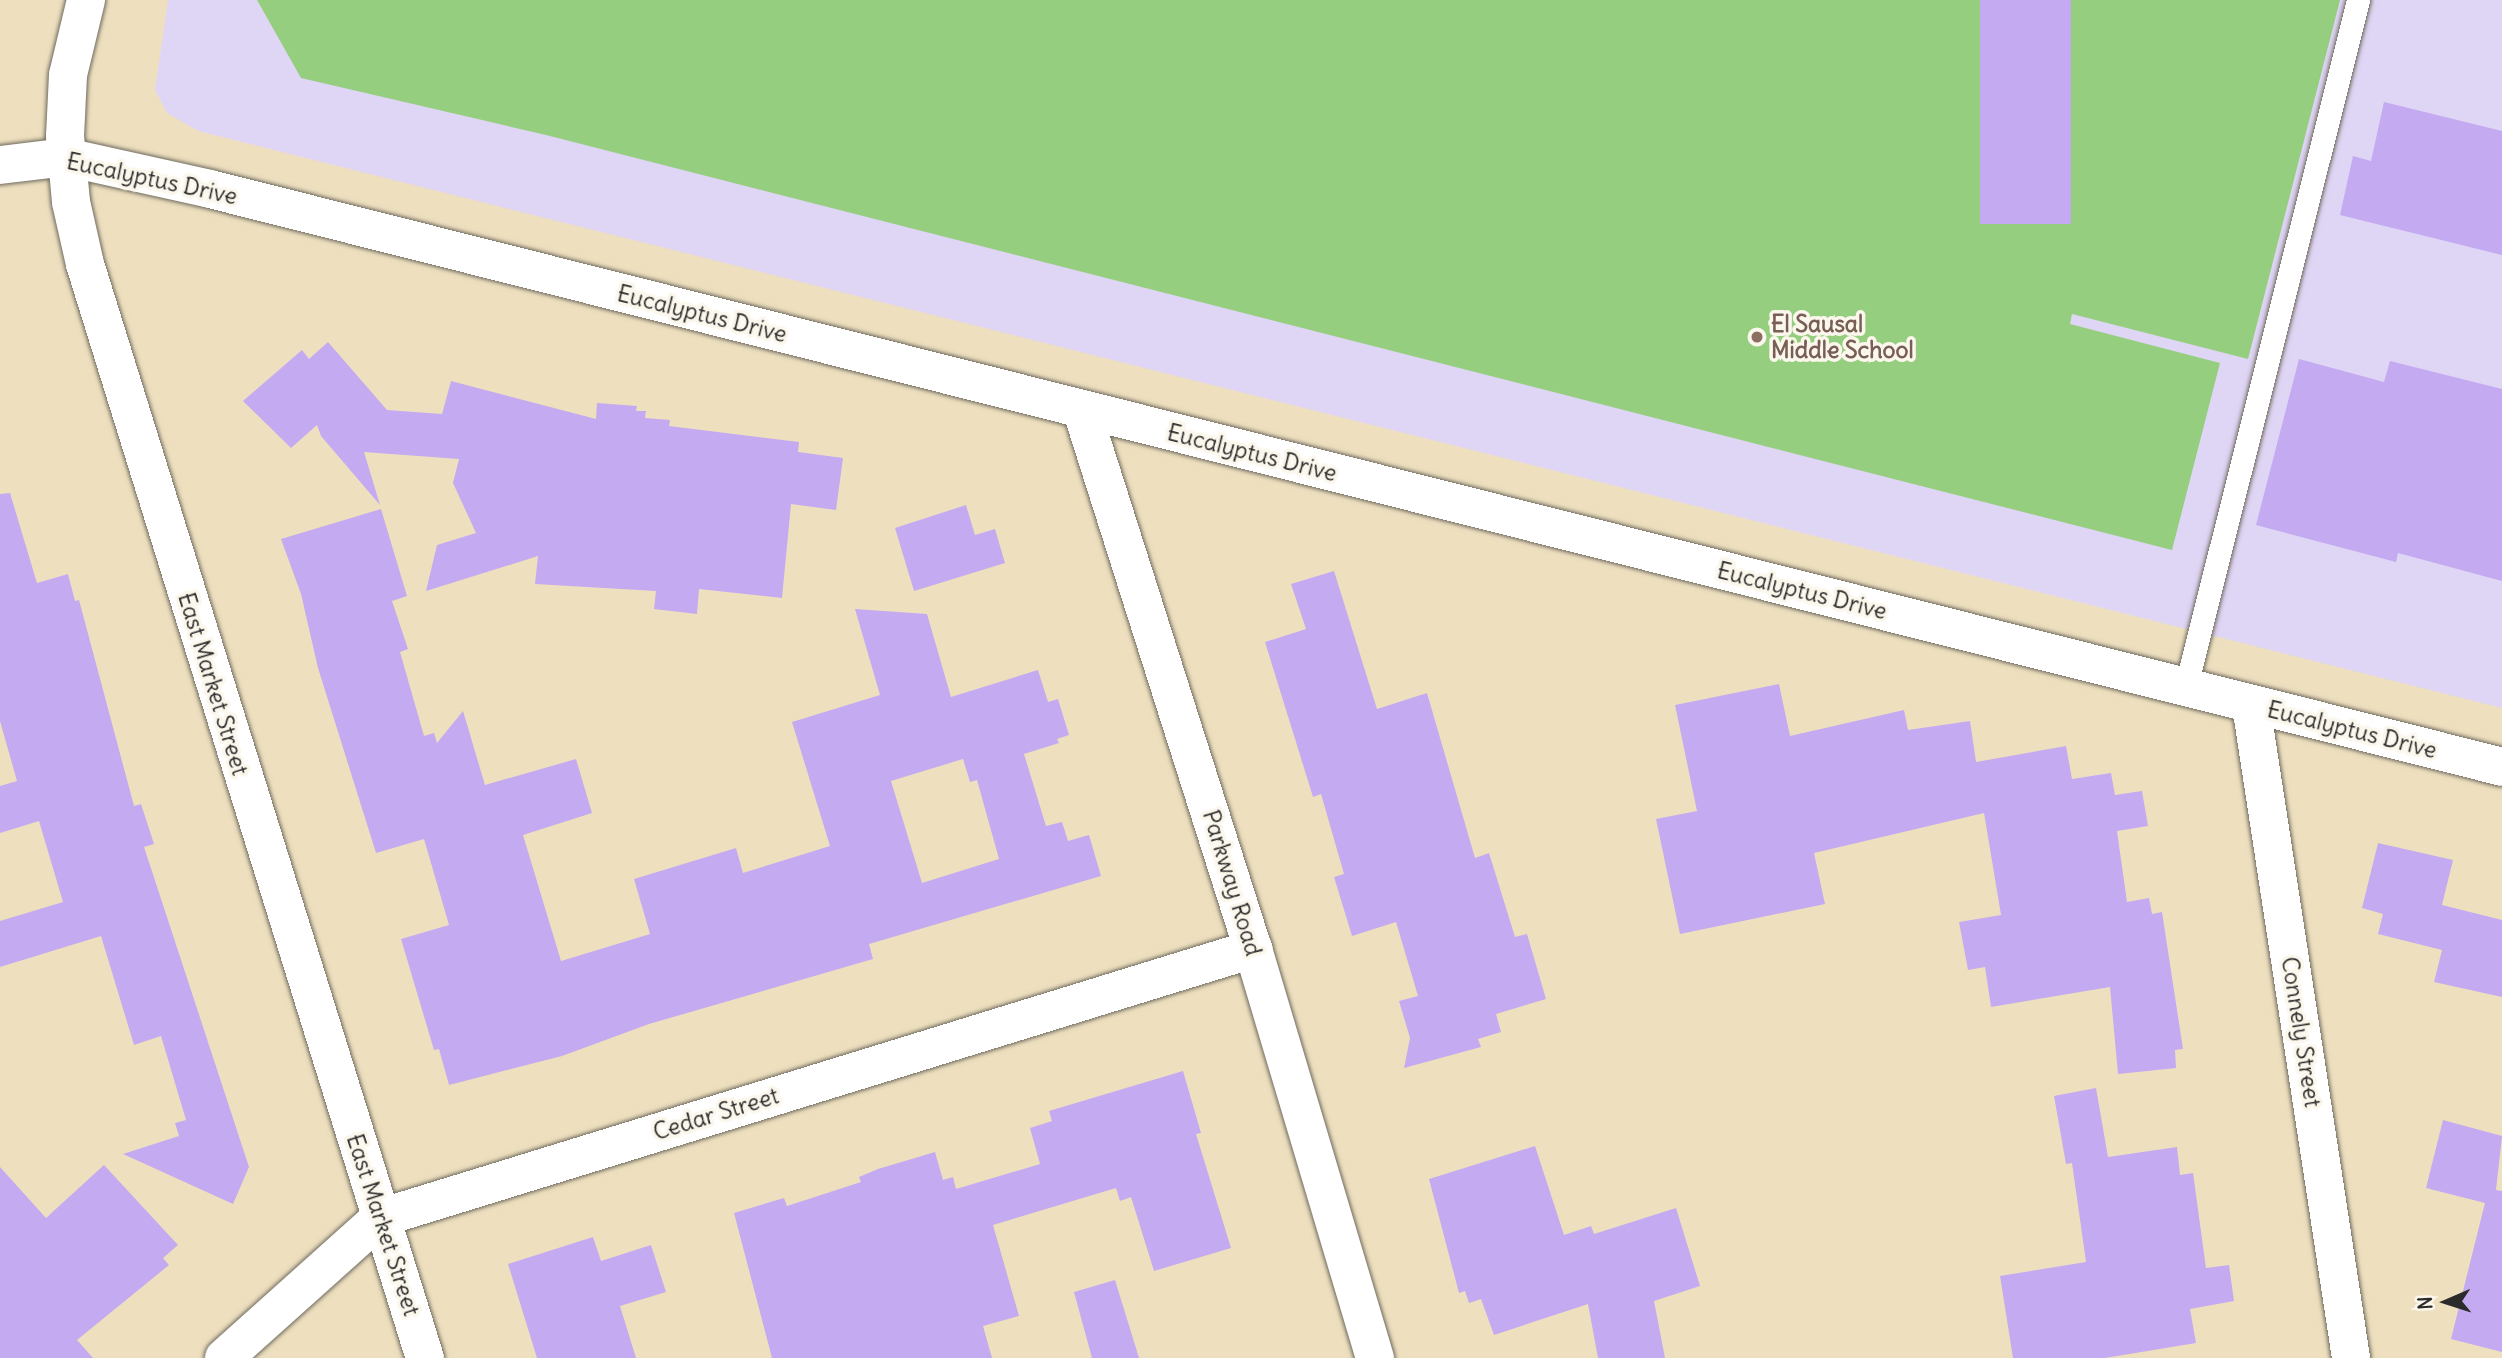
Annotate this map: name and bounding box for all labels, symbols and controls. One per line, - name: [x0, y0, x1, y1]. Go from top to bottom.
- street label: Eucalyptus Drive: [64, 147, 240, 211]
- street label: Eucalyptus Drive: [614, 280, 790, 348]
- place label: El Sausal Middle School: [1771, 310, 1914, 364]
- marker: El Sausal Middle School: [1749, 329, 1765, 345]
- street label: Eucalyptus Drive: [1164, 419, 1340, 487]
- street label: Eucalyptus Drive: [1714, 557, 1890, 625]
- street label: East Market Street: [172, 589, 254, 779]
- street label: Eucalyptus Drive: [2264, 696, 2440, 764]
- street label: Parkway Road: [1197, 807, 1267, 959]
- street label: Connely Street: [2275, 955, 2327, 1109]
- street label: Cedar Street: [650, 1082, 782, 1146]
- street label: East Market Street: [341, 1131, 425, 1319]
- north arrow: [2411, 1267, 2481, 1337]
- text: N: [2413, 1296, 2437, 1310]

